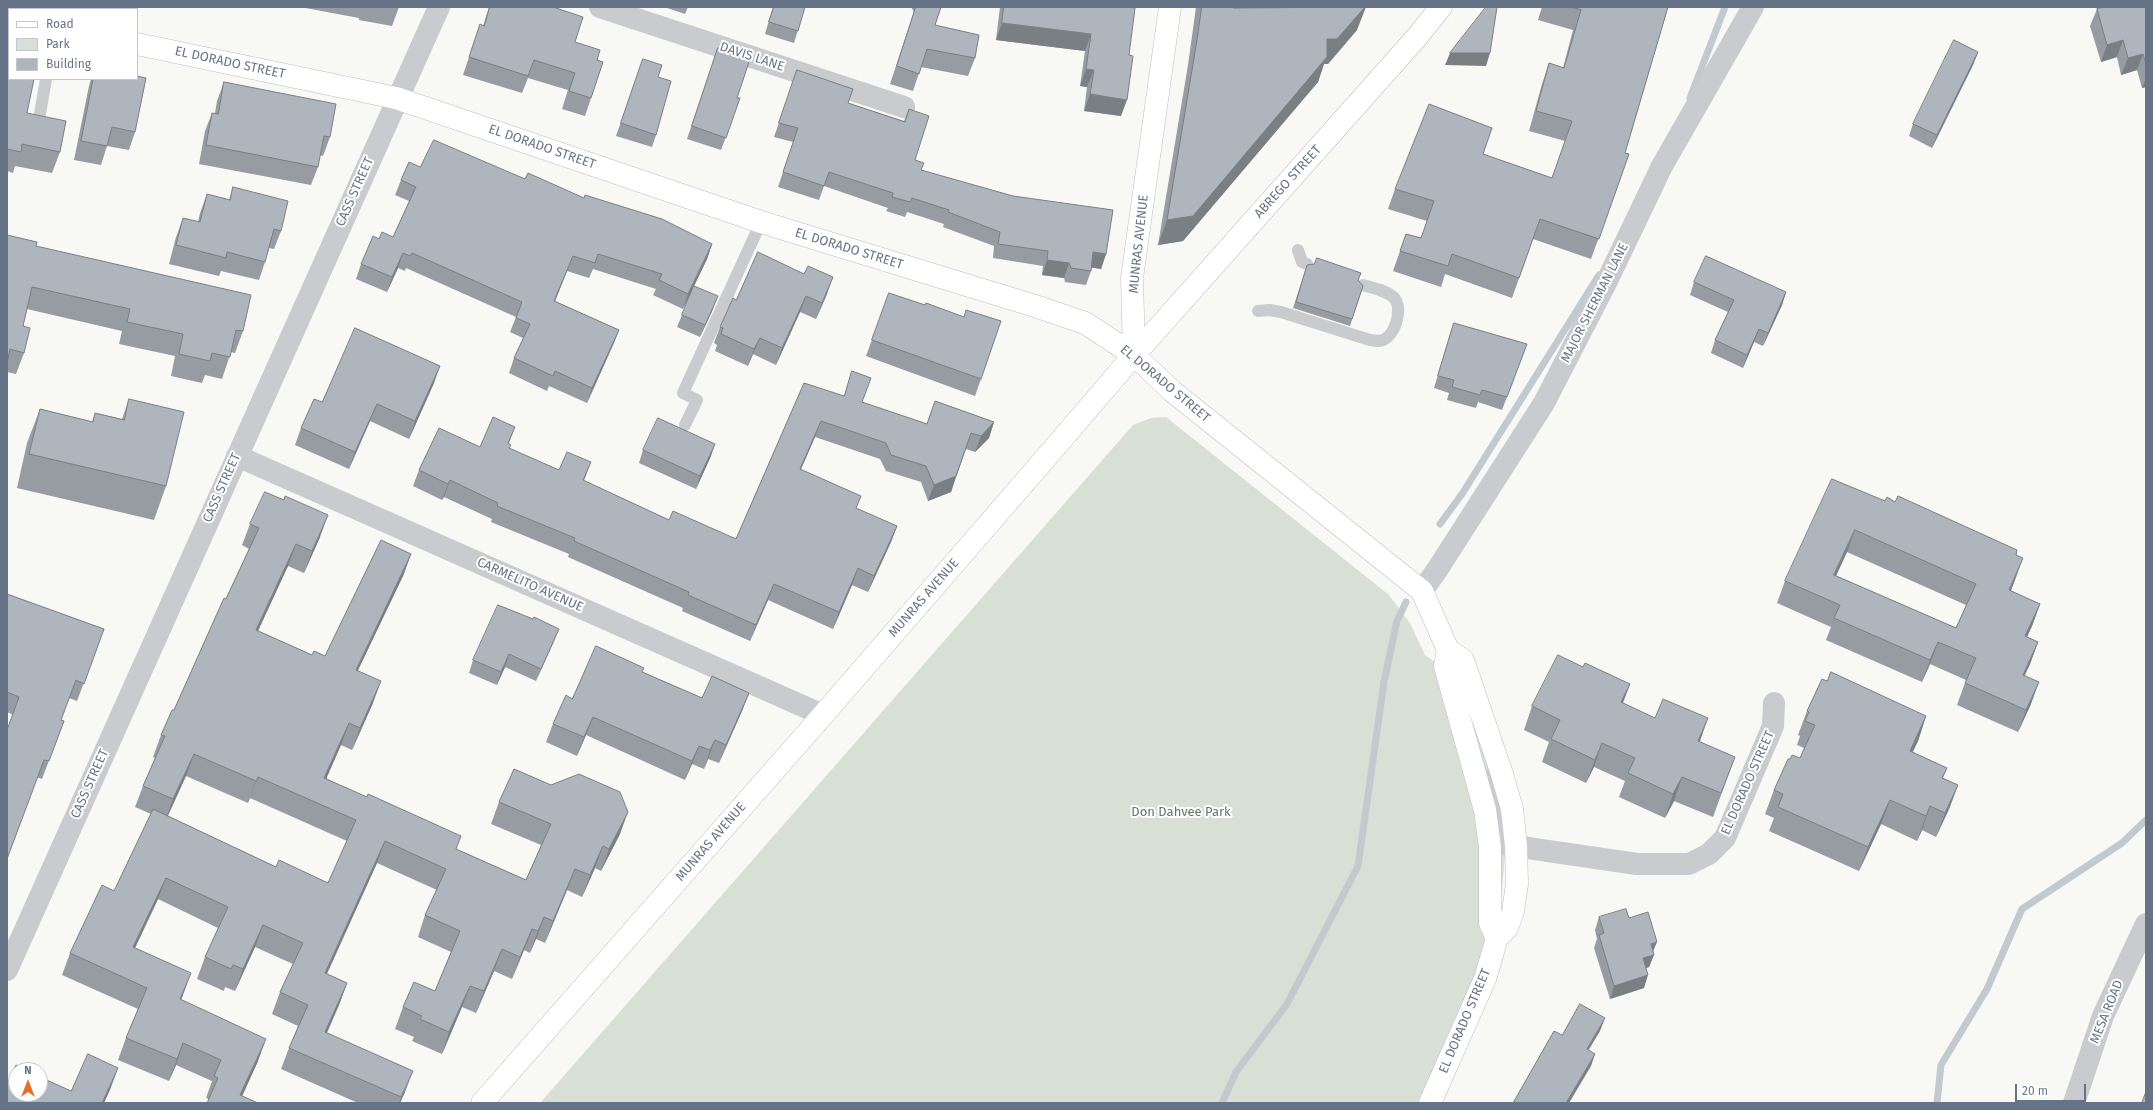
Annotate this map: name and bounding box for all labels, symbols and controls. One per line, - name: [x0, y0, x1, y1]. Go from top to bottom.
- legend: [8, 8, 138, 80]
- text: Road: [46, 17, 74, 31]
- text: Park: [46, 37, 70, 51]
- street label: DAVIS LANE: [718, 39, 786, 75]
- street label: EL DORADO STREET: [173, 44, 287, 82]
- text: Building: [46, 57, 91, 71]
- street label: EL DORADO STREET: [486, 121, 598, 173]
- street label: ABREGO STREET: [1251, 142, 1325, 222]
- street label: CASS STREET: [333, 155, 377, 229]
- street label: MUNRAS AVENUE: [1126, 194, 1152, 294]
- street label: EL DORADO STREET: [793, 225, 905, 273]
- street label: MAJOR SHERMAN LANE: [1558, 241, 1632, 365]
- street label: EL DORADO STREET: [1117, 342, 1213, 426]
- street label: CASS STREET: [200, 451, 244, 525]
- street label: CARMELITO AVENUE: [474, 555, 586, 615]
- street label: MUNRAS AVENUE: [886, 555, 962, 641]
- street label: EL DORADO STREET: [1718, 728, 1778, 838]
- street label: CASS STREET: [68, 747, 112, 821]
- street label: MUNRAS AVENUE: [673, 799, 749, 885]
- park label: Don Dahvee Park: [1131, 804, 1231, 820]
- street label: EL DORADO STREET: [1436, 966, 1494, 1076]
- street label: MESA ROAD: [2087, 978, 2127, 1046]
- north arrow: [8, 1062, 48, 1102]
- text: N: [24, 1064, 32, 1077]
- scale bar: [2017, 1076, 2088, 1102]
- text: 20 m: [2022, 1084, 2048, 1098]

